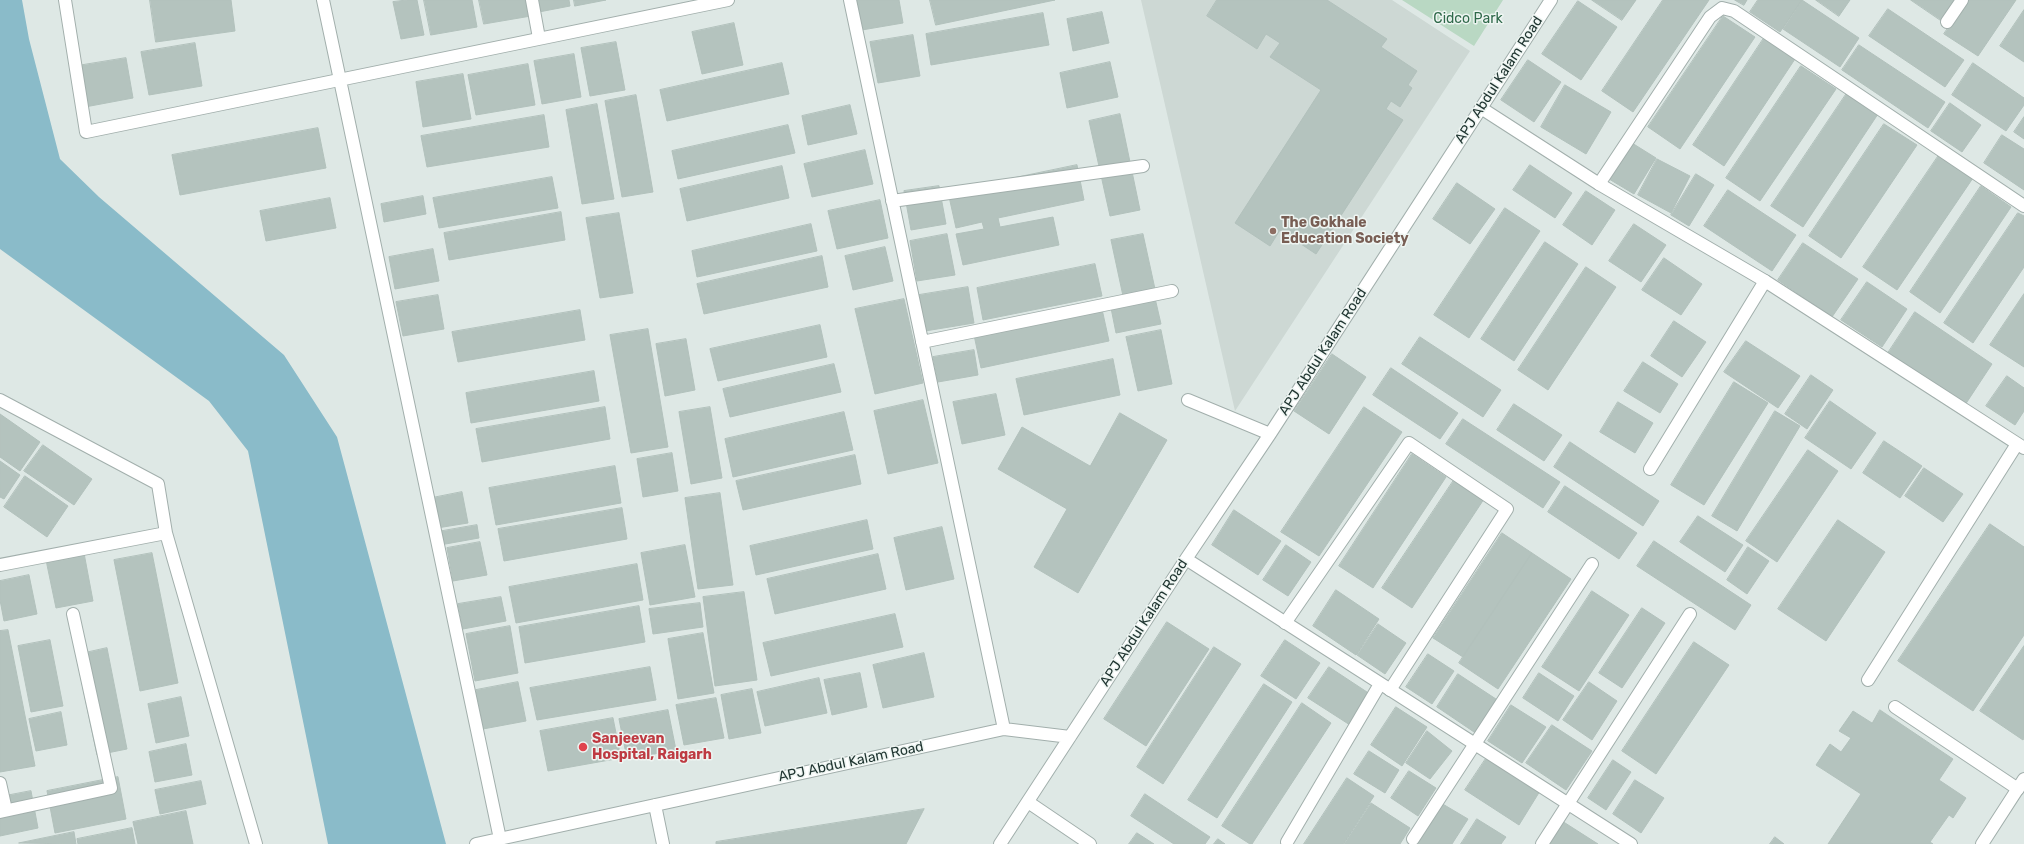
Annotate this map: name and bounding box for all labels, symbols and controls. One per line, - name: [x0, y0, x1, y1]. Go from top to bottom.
- park label: Cidco Park: [1433, 11, 1503, 27]
- street label: APJ Abdul Kalam Road: [1452, 13, 1546, 147]
- place label: The Gokhale Education Society: [1281, 215, 1409, 248]
- marker: The Gokhale Education Society: [1268, 226, 1278, 236]
- street label: APJ Abdul Kalam Road: [1276, 285, 1370, 419]
- street label: APJ Abdul Kalam Road: [1097, 556, 1191, 690]
- place label: Sanjeevan Hospital, Raigarh: [592, 731, 712, 764]
- street label: APJ Abdul Kalam Road: [777, 738, 925, 786]
- marker: Sanjeevan Hospital, Raigarh: [577, 741, 589, 753]

